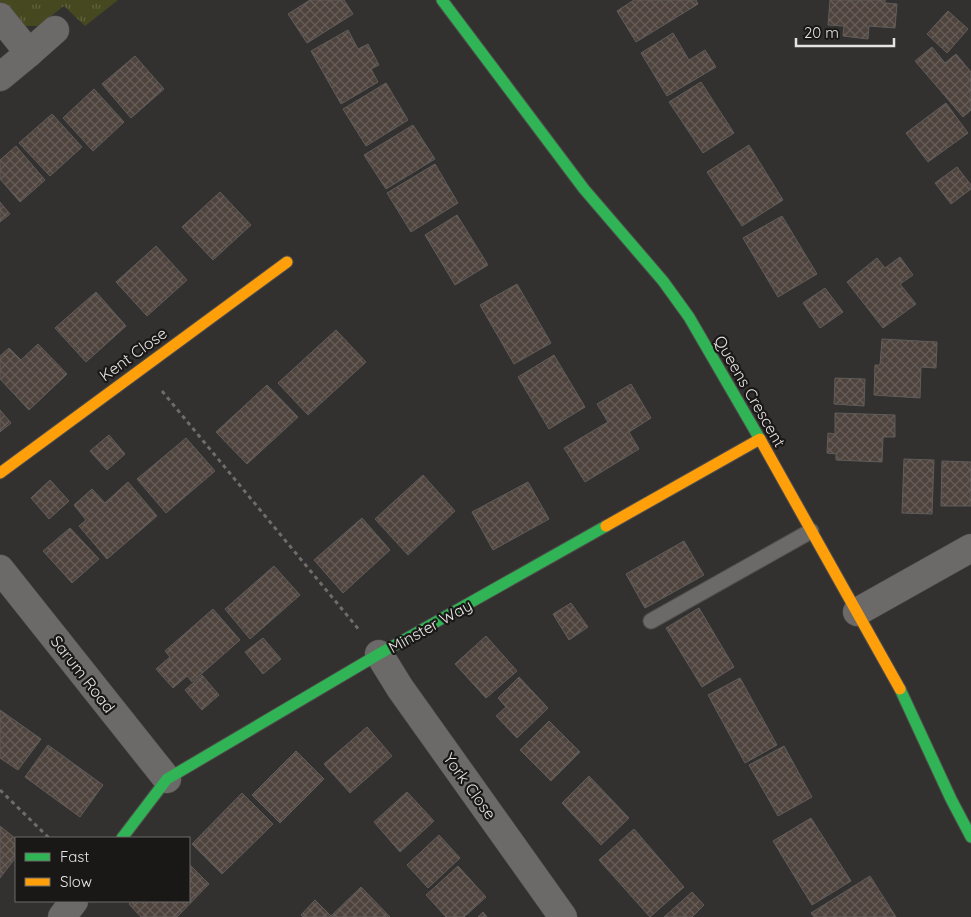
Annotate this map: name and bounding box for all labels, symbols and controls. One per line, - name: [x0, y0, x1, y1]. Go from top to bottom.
- scale bar: [796, 15, 894, 47]
- text: 20 m: [804, 23, 839, 42]
- street label: Kent Close: [95, 323, 171, 385]
- street label: Queens Crescent: [710, 332, 790, 450]
- street label: Minster Way: [385, 595, 475, 657]
- street label: Sarum Road: [47, 631, 119, 717]
- street label: York Close: [439, 749, 501, 823]
- legend: [15, 837, 190, 902]
- text: Fast: [60, 847, 89, 866]
- text: Slow: [60, 872, 92, 891]

